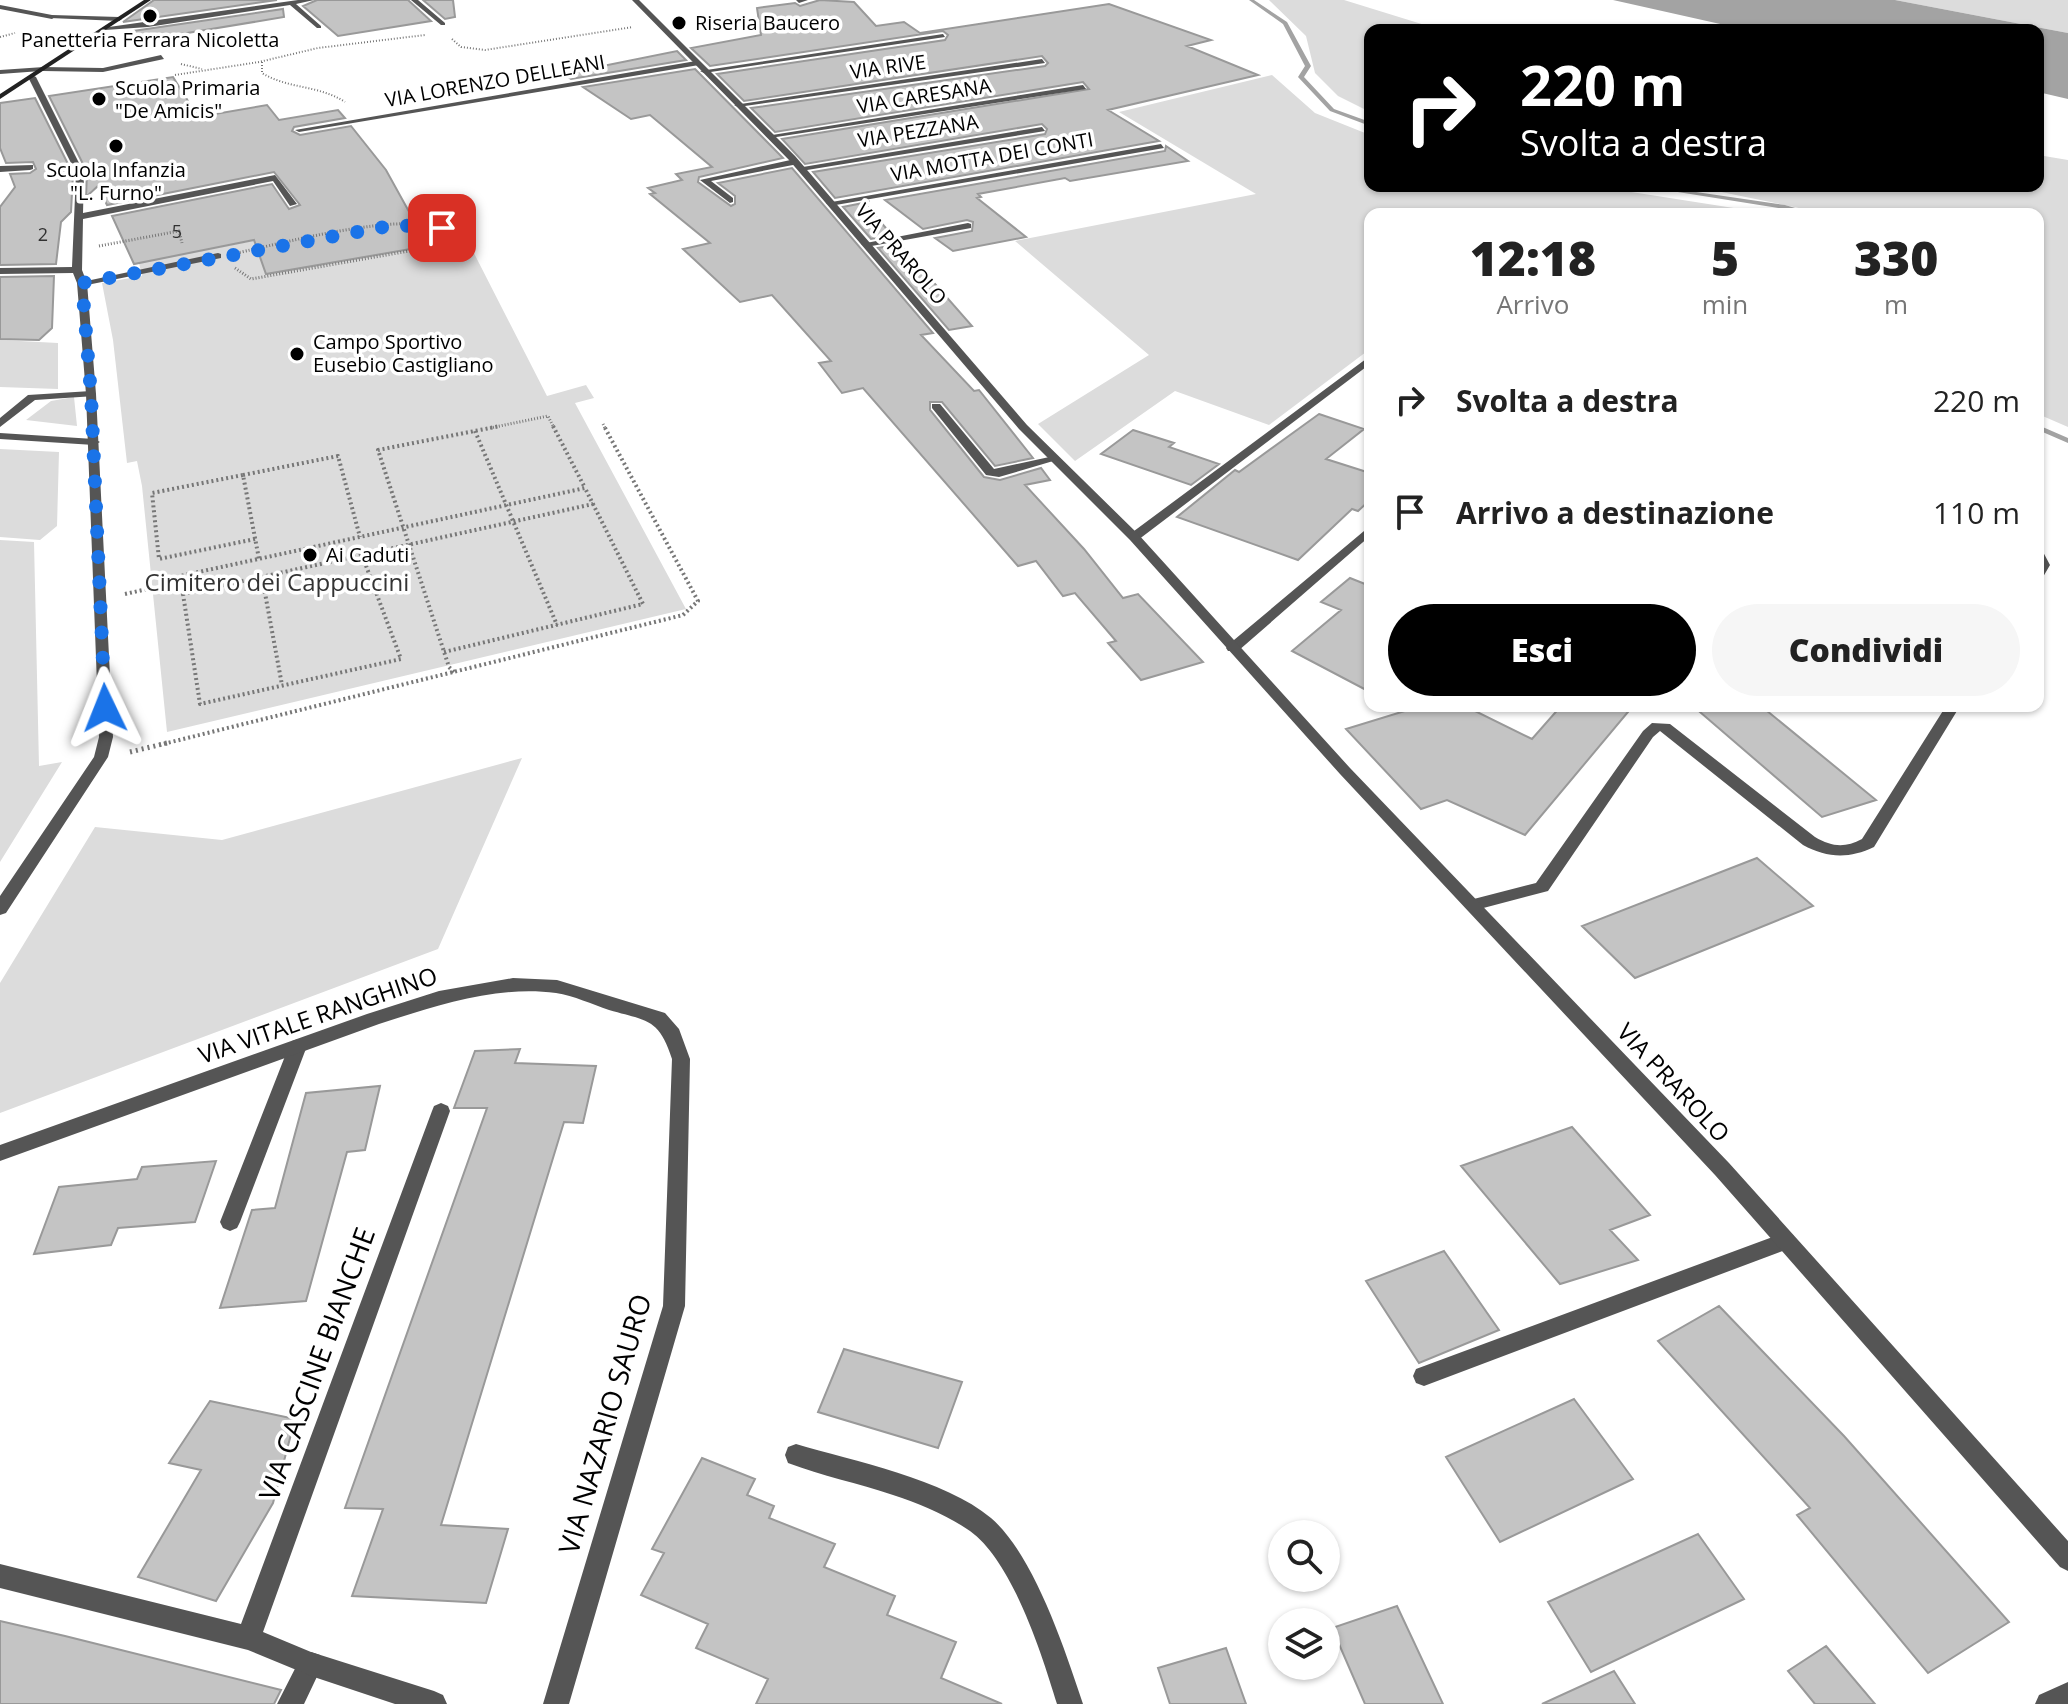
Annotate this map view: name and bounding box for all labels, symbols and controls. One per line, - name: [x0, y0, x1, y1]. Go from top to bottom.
- marker: Panetteria Ferrara Nicoletta: [141, 7, 159, 25]
- place label: Riseria Baucero: [695, 9, 840, 36]
- marker: Riseria Baucero: [670, 14, 688, 32]
- place label: Panetteria Ferrara Nicoletta: [21, 26, 279, 53]
- text: 220 m: [1520, 46, 1686, 122]
- street label: VIA LORENZO DELLEANI: [383, 48, 607, 113]
- street label: VIA RIVE: [848, 48, 928, 85]
- icon: right: [1388, 56, 1492, 160]
- street label: VIA CARESANA: [855, 72, 993, 119]
- place label: Scuola Primaria "De Amicis": [115, 74, 260, 124]
- marker: Scuola Primaria "De Amicis": [90, 90, 108, 108]
- street label: VIA PEZZANA: [856, 108, 980, 153]
- text: Svolta a destra: [1520, 118, 1767, 167]
- street label: VIA MOTTA DEI CONTI: [889, 125, 1095, 188]
- marker: Scuola Infanzia "L. Furno": [107, 137, 125, 155]
- place label: Scuola Infanzia "L. Furno": [46, 156, 186, 206]
- pin: [408, 194, 476, 262]
- street label: VIA PRAROLO: [850, 197, 953, 310]
- icon: arrive: [420, 206, 464, 250]
- house number: 5: [172, 219, 182, 243]
- house number: 2: [38, 222, 48, 246]
- text: 12:18: [1470, 225, 1596, 290]
- text: 5: [1711, 225, 1739, 290]
- text: 330: [1854, 225, 1938, 290]
- text: Arrivo: [1496, 286, 1569, 322]
- text: min: [1702, 286, 1748, 322]
- text: m: [1884, 286, 1908, 322]
- place label: Campo Sportivo Eusebio Castigliano: [313, 328, 493, 378]
- marker: Campo Sportivo Eusebio Castigliano: [288, 345, 306, 363]
- icon: right: [1388, 378, 1432, 422]
- text: Svolta a destra: [1456, 380, 1679, 421]
- text: 220 m: [1933, 380, 2020, 421]
- icon: arrive: [1388, 490, 1432, 534]
- text: Arrivo a destinazione: [1456, 492, 1774, 533]
- text: 110 m: [1933, 492, 2020, 533]
- place label: Ai Caduti: [326, 541, 409, 568]
- marker: Ai Caduti: [301, 546, 319, 564]
- park label: Cimitero dei Cappuccini: [145, 565, 409, 598]
- button: Esci: [1388, 604, 1696, 696]
- button: Condividi: [1712, 604, 2020, 696]
- position arrow: [63, 666, 147, 750]
- street label: VIA VITALE RANGHINO: [194, 958, 441, 1071]
- street label: VIA PRAROLO: [1610, 1015, 1738, 1149]
- street label: VIA CASCINE BIANCHE: [249, 1222, 383, 1506]
- street label: VIA NAZARIO SAURO: [549, 1289, 659, 1558]
- map controls: [1268, 1520, 1340, 1680]
- button: search: [1268, 1520, 1340, 1592]
- button: layers: [1268, 1608, 1340, 1680]

